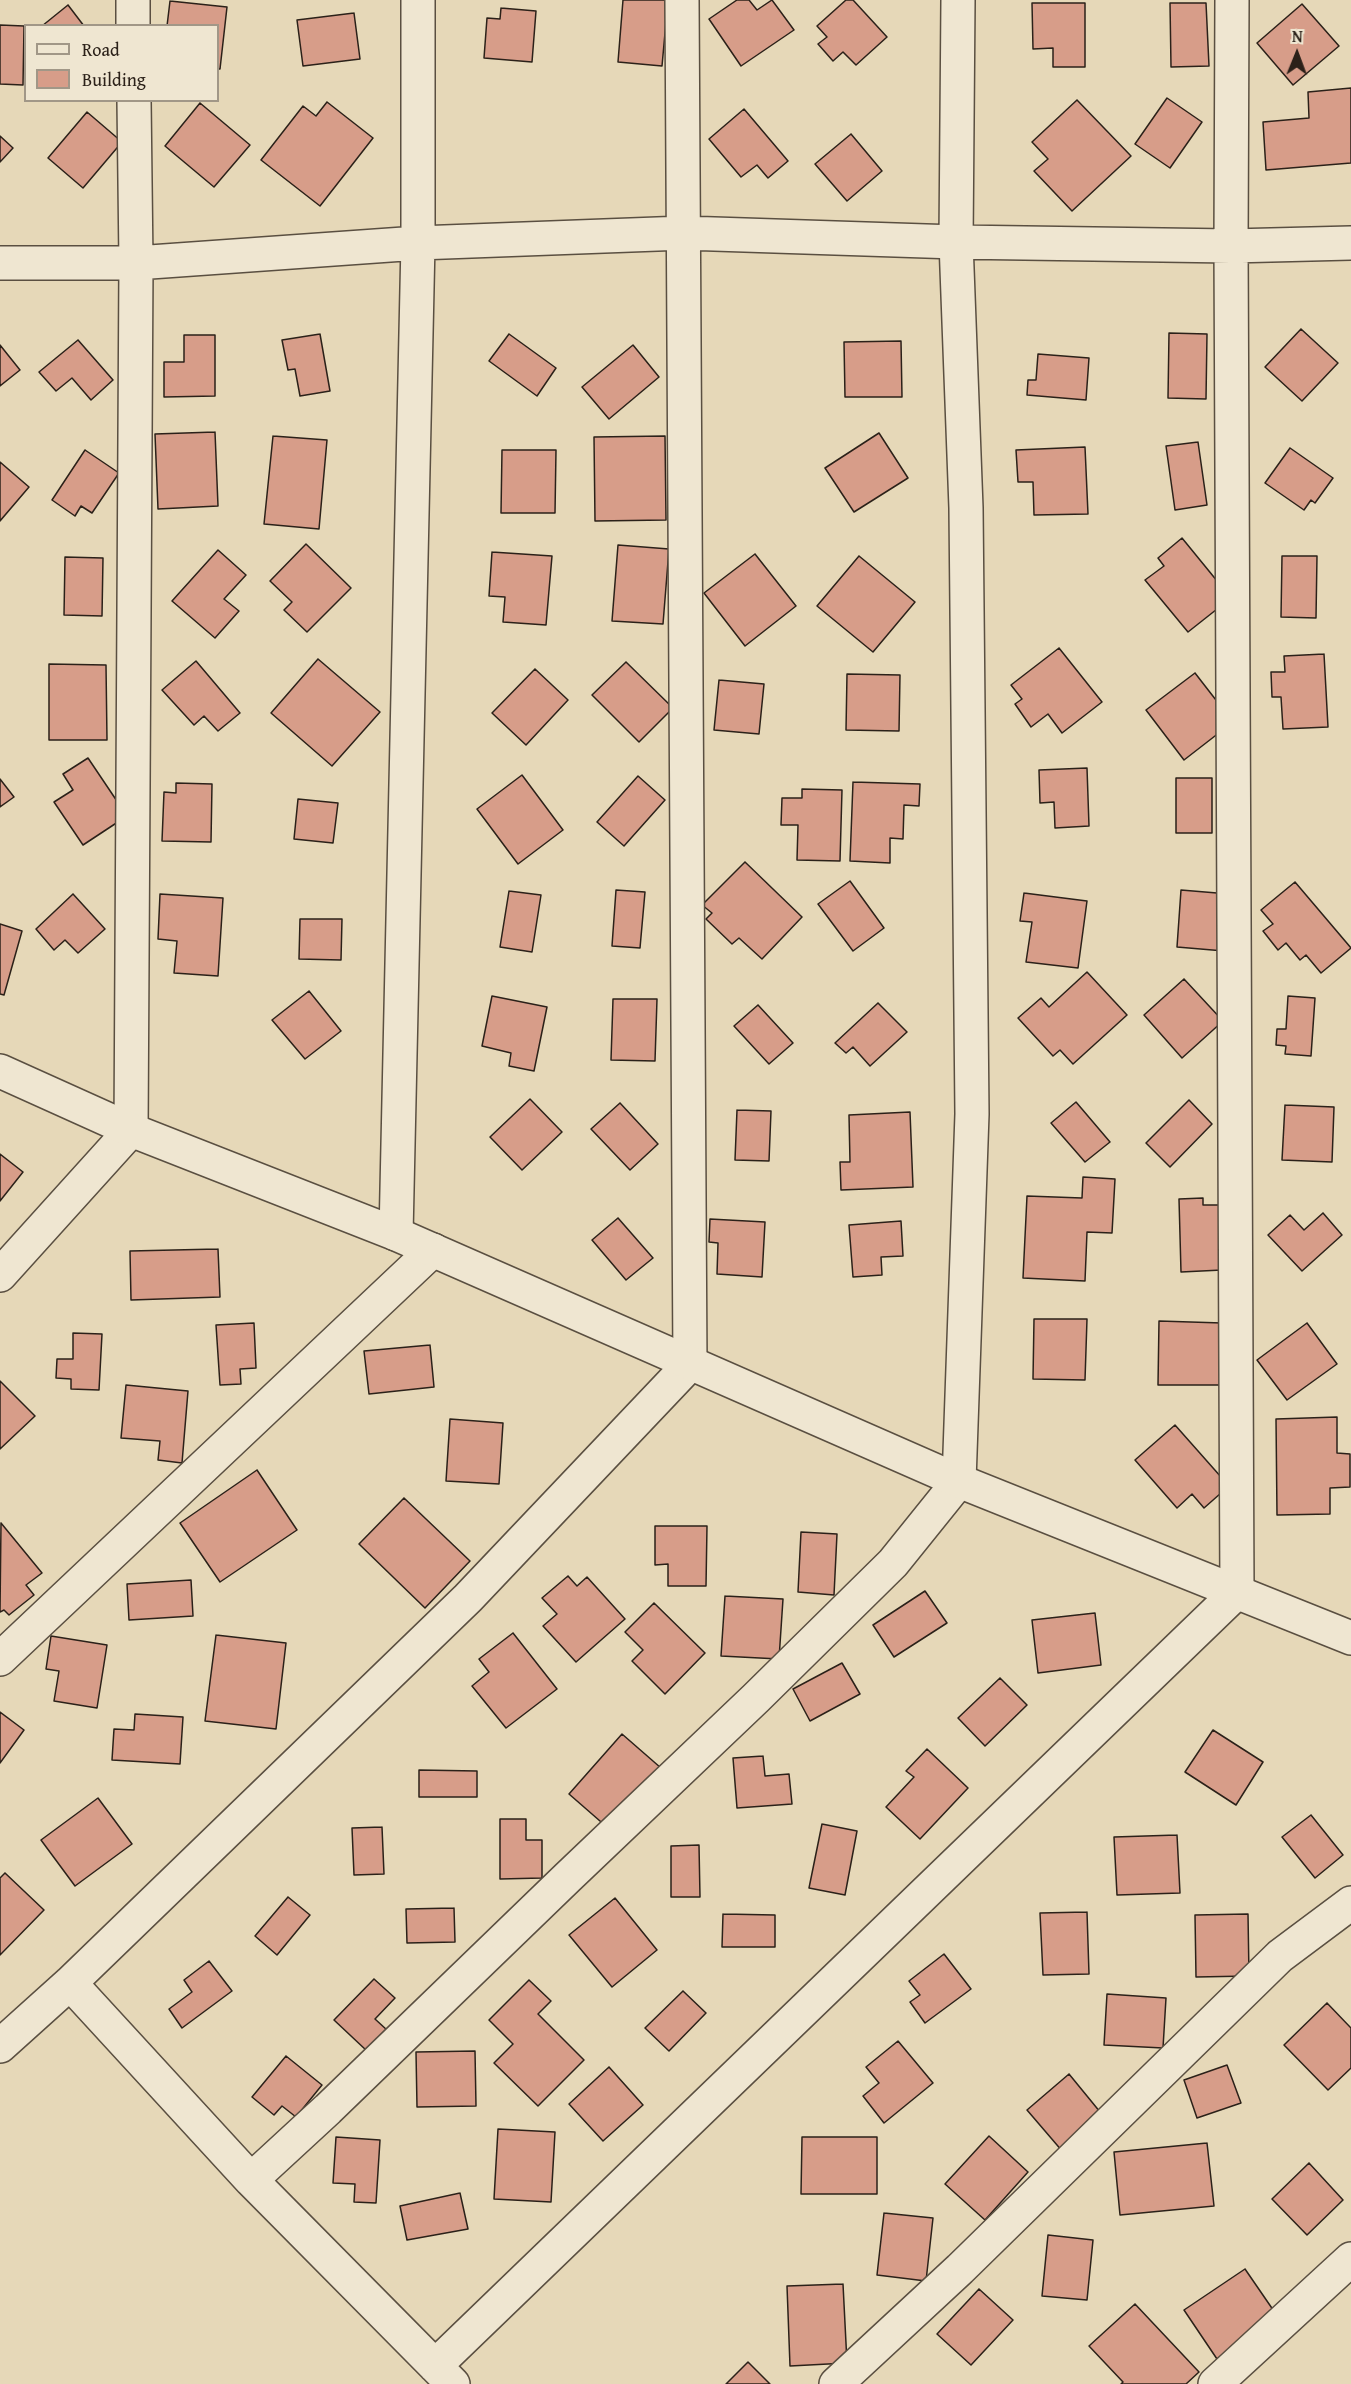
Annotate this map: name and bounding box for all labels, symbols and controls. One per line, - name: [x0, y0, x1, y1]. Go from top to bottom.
- legend: [24, 24, 219, 102]
- north arrow: [1267, 24, 1327, 84]
- text: N: [1292, 24, 1303, 48]
- text: Road: [82, 36, 120, 63]
- text: Building: [82, 66, 146, 93]

